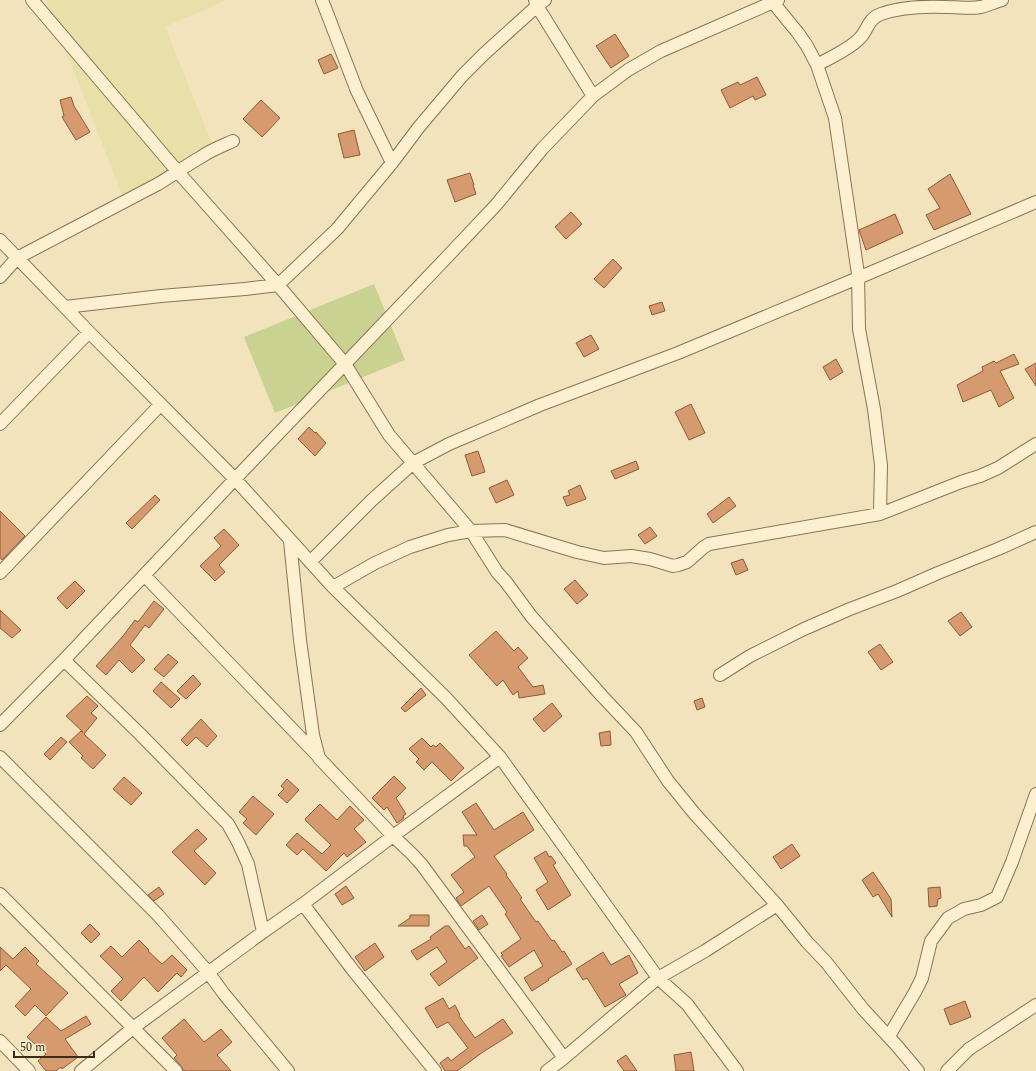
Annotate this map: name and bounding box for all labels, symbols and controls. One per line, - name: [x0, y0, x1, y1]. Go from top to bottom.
- scale bar: [14, 1033, 94, 1059]
- text: 50 m: [20, 1038, 45, 1057]

